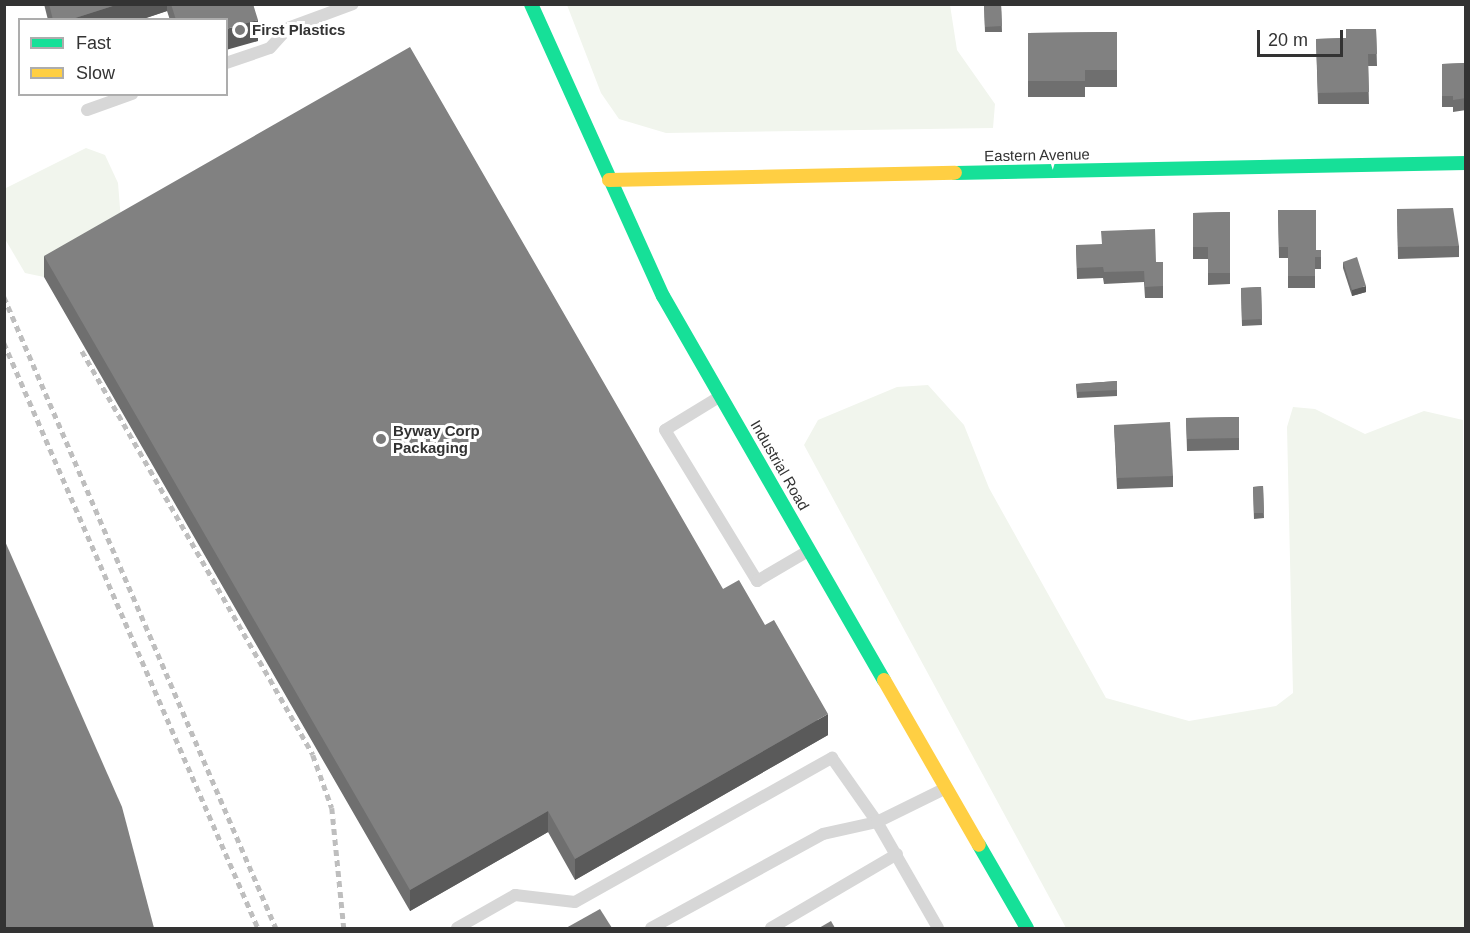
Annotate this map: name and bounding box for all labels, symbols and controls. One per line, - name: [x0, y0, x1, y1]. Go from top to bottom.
- legend: [18, 18, 228, 96]
- scale bar: [1260, 18, 1346, 56]
- place label: First Plastics: [252, 21, 345, 39]
- marker: First Plastics: [233, 23, 247, 37]
- text: 20 m: [1268, 30, 1308, 50]
- text: Fast: [76, 33, 111, 53]
- text: Slow: [76, 63, 115, 83]
- street label: Eastern Avenue: [984, 145, 1090, 165]
- street label: Industrial Road: [747, 417, 813, 513]
- place label: Byway Corp Packaging: [393, 421, 480, 456]
- marker: Byway Corp Packaging: [374, 432, 388, 446]

